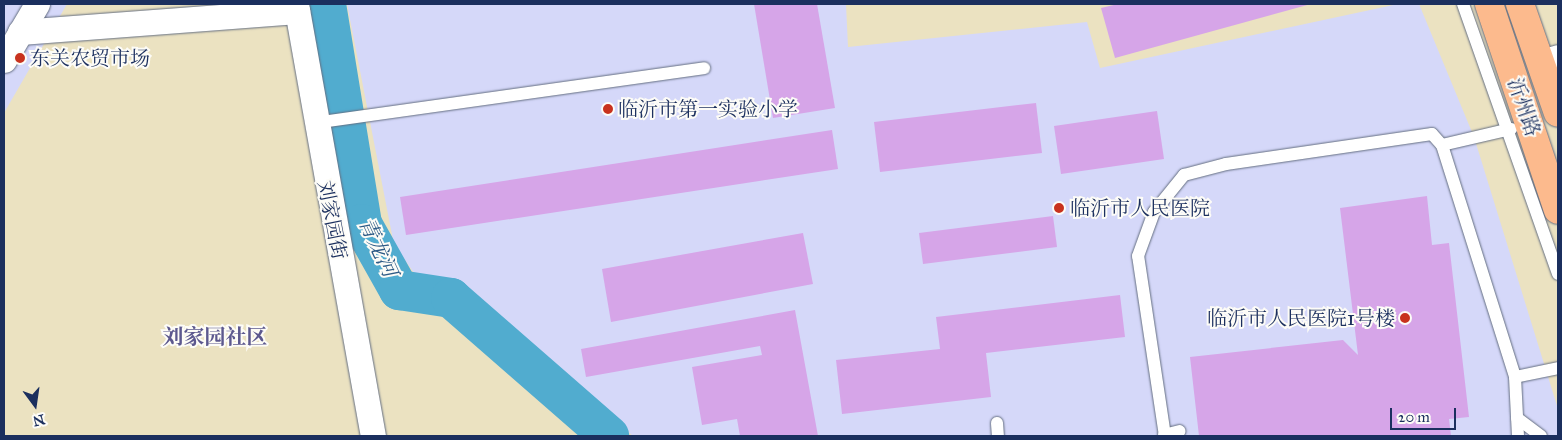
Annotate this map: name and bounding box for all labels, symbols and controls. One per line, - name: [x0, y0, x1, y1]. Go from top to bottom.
- place label: 东关农贸市场: [30, 46, 150, 70]
- marker: 东关农贸市场: [14, 52, 26, 64]
- street label: 沂州路: [1503, 75, 1545, 139]
- place label: 临沂市第一实验小学: [618, 97, 798, 121]
- marker: 临沂市第一实验小学: [602, 103, 614, 115]
- street label: 刘家园街: [313, 178, 351, 262]
- place label: 临沂市人民医院: [1070, 196, 1210, 220]
- marker: 临沂市人民医院: [1052, 201, 1066, 215]
- water label: 青龙河: [353, 213, 403, 281]
- place label: 临沂市人民医院1号楼: [1207, 306, 1395, 330]
- marker: 临沂市人民医院1号楼: [1399, 312, 1411, 324]
- district label: 刘家园社区: [163, 324, 267, 350]
- north arrow: [10, 380, 60, 430]
- scale bar: [1392, 398, 1458, 430]
- text: 20 m: [1398, 408, 1430, 426]
- text: N: [31, 410, 47, 430]

